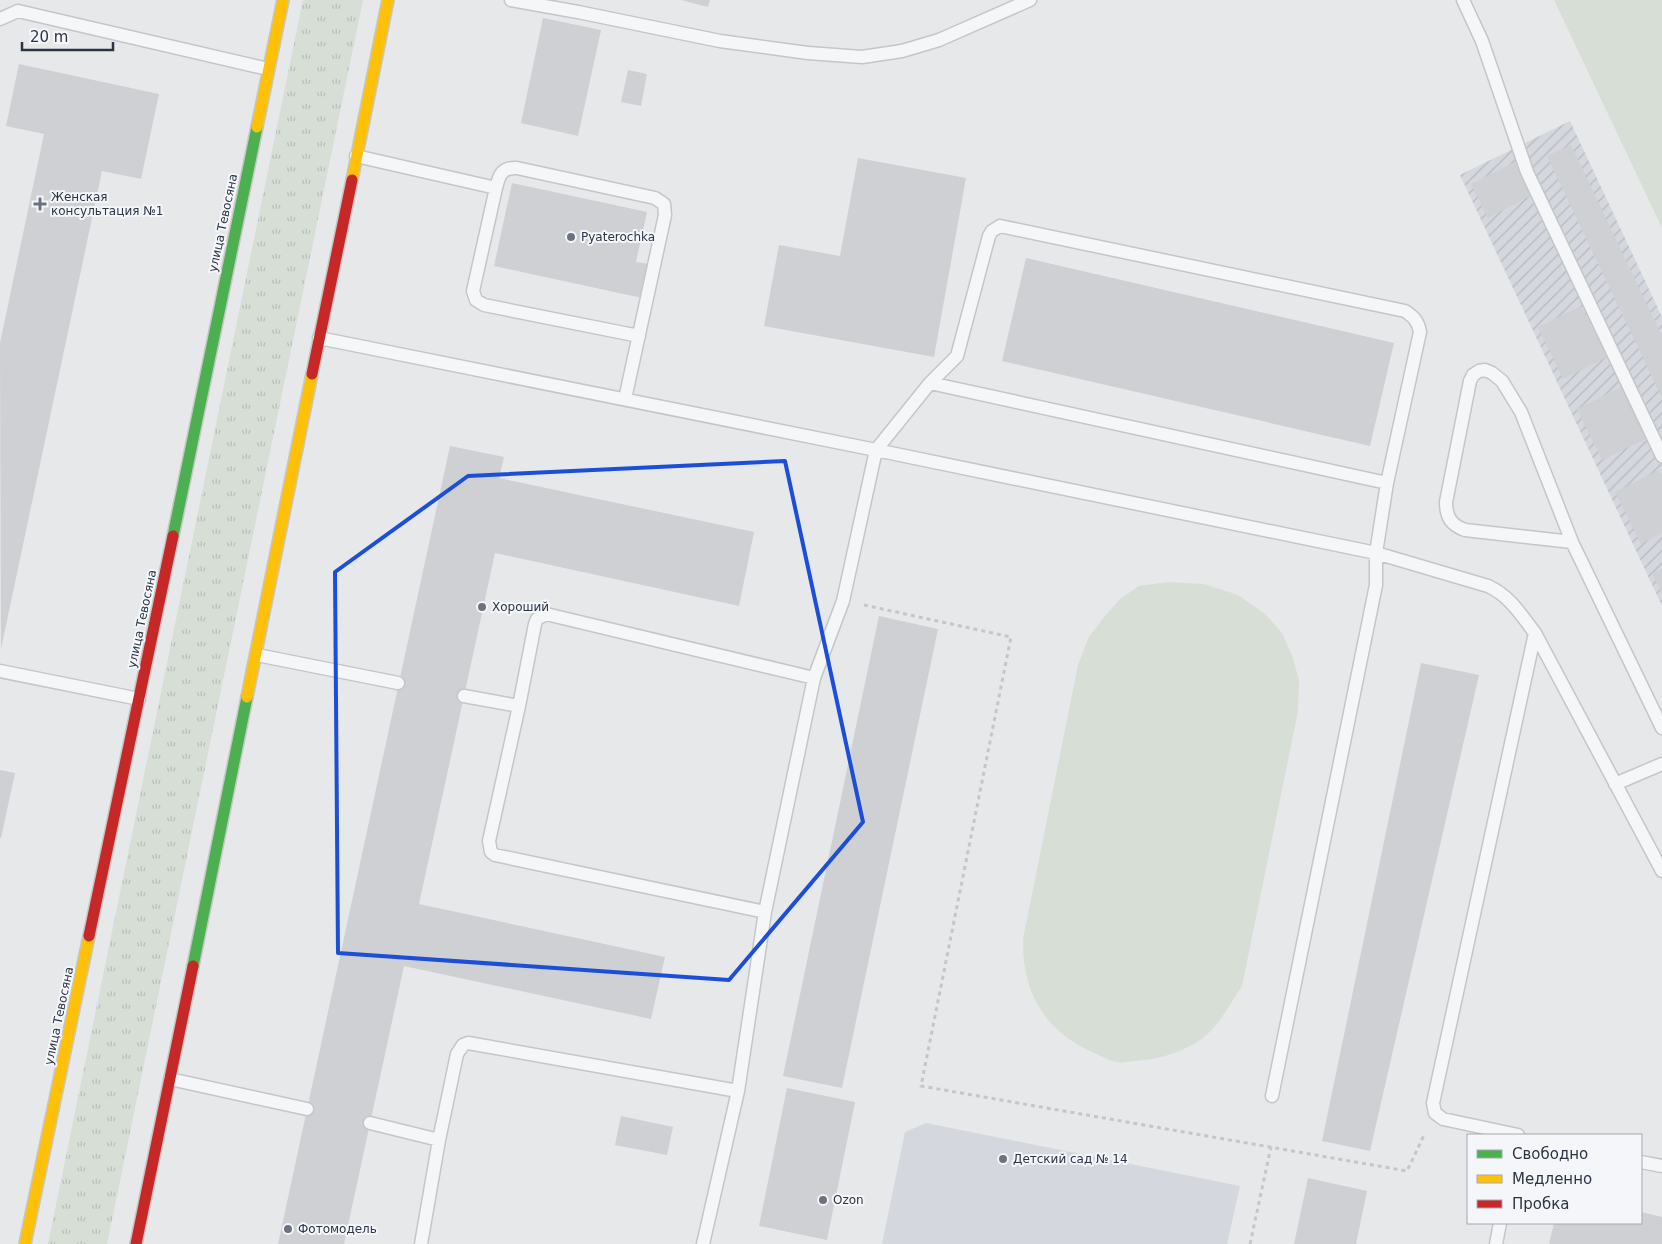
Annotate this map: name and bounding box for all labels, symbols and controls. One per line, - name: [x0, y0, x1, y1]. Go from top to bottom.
- scale bar: [22, 20, 114, 52]
- text: 20 m: [30, 28, 68, 46]
- street label: улица Тевосяна: [206, 173, 240, 273]
- place label: Женская консультация №1: [51, 190, 163, 218]
- marker: Женская консультация №1: [33, 197, 47, 211]
- place label: Pyaterochka: [581, 230, 655, 244]
- marker: Pyaterochka: [565, 231, 577, 243]
- street label: улица Тевосяна: [125, 569, 159, 669]
- place label: Хороший: [492, 600, 549, 614]
- marker: Хороший: [476, 601, 488, 613]
- street label: улица Тевосяна: [42, 966, 76, 1066]
- legend: [1467, 1134, 1642, 1224]
- text: Свободно: [1512, 1145, 1588, 1163]
- place label: Детский сад № 14: [1013, 1152, 1128, 1166]
- marker: Детский сад № 14: [997, 1153, 1009, 1165]
- text: Медленно: [1512, 1170, 1592, 1188]
- place label: Ozon: [833, 1193, 864, 1207]
- marker: Ozon: [817, 1194, 829, 1206]
- text: Пробка: [1512, 1195, 1569, 1213]
- place label: Фотомодель: [298, 1222, 377, 1236]
- marker: Фотомодель: [282, 1223, 294, 1235]

